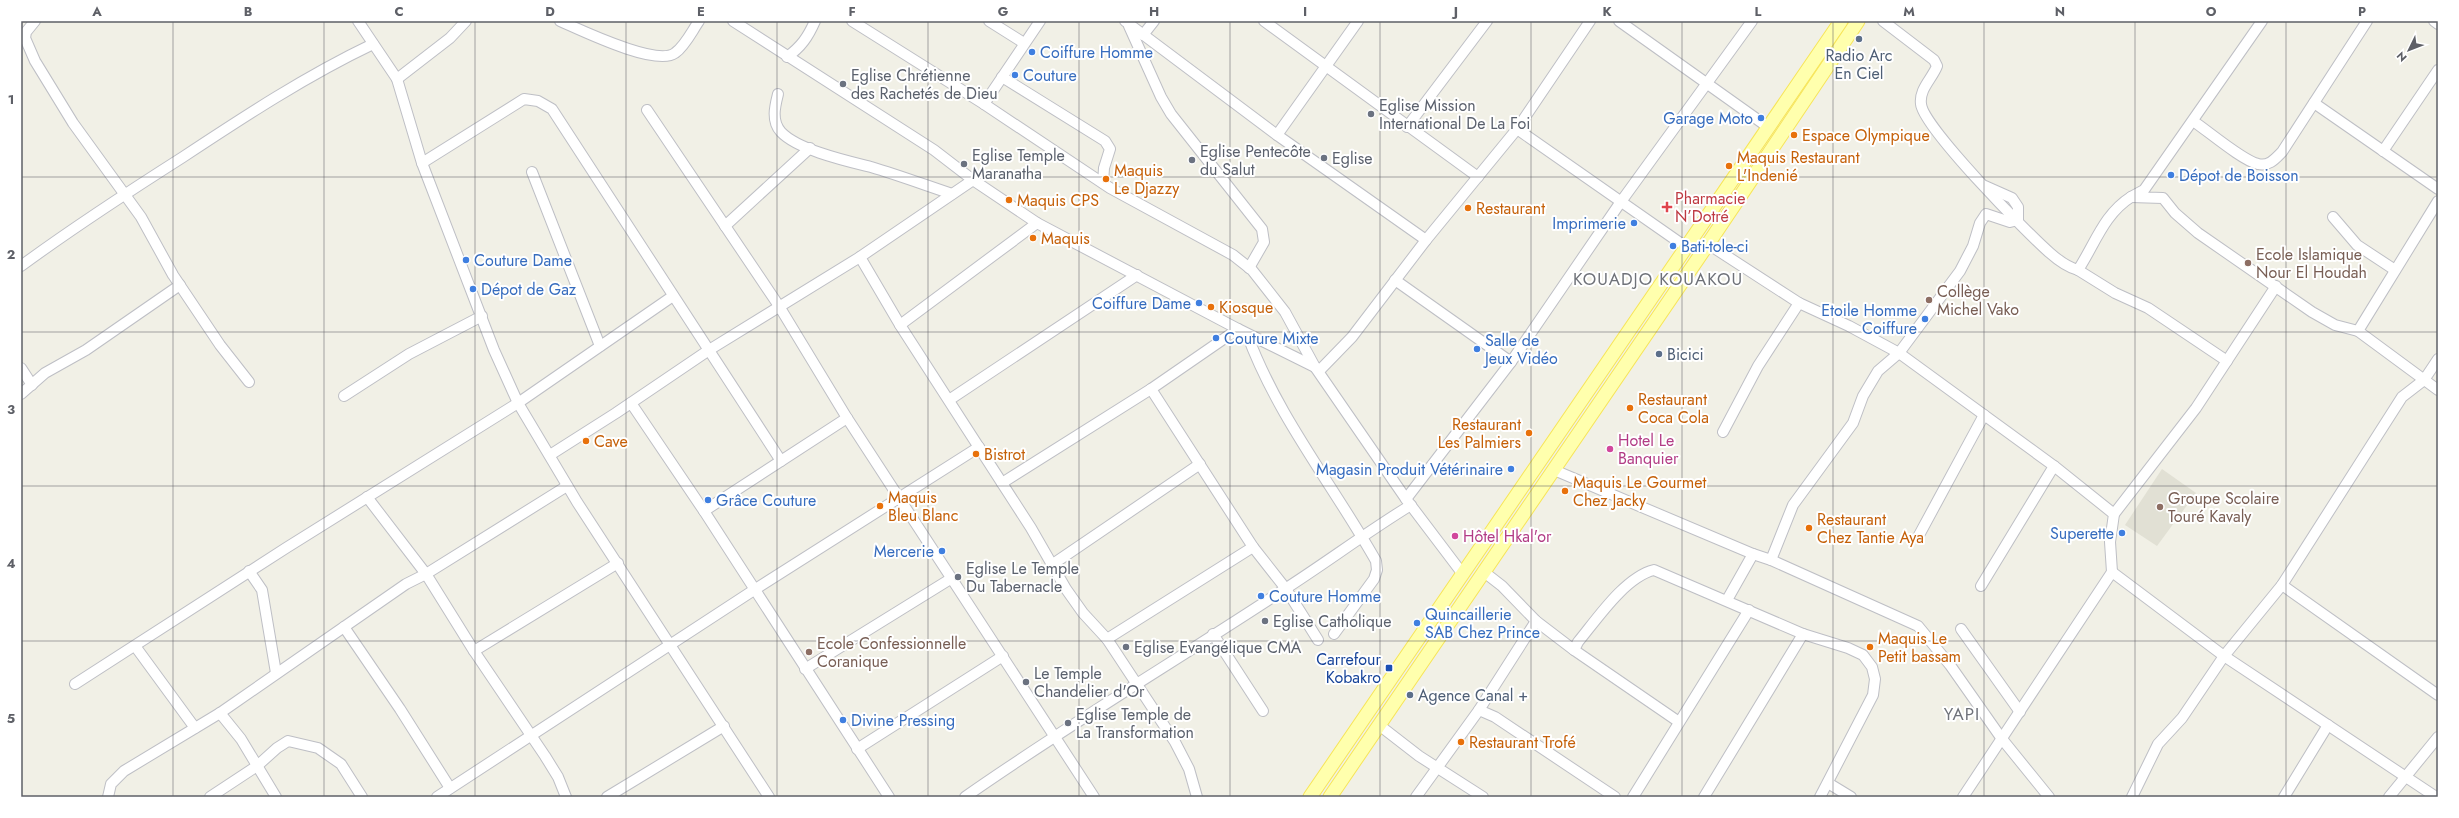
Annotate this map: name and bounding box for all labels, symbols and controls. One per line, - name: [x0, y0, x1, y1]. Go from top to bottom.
- text: A: [91, 2, 102, 21]
- text: B: [244, 2, 253, 21]
- text: C: [394, 2, 404, 21]
- text: D: [545, 2, 555, 21]
- text: E: [697, 2, 705, 21]
- text: F: [848, 2, 856, 21]
- text: G: [998, 2, 1009, 21]
- text: H: [1149, 2, 1159, 21]
- text: I: [1303, 2, 1307, 21]
- text: J: [1451, 2, 1458, 21]
- text: K: [1602, 2, 1612, 21]
- text: L: [1755, 2, 1762, 21]
- text: M: [1903, 2, 1915, 21]
- text: N: [2055, 2, 2065, 21]
- text: O: [2206, 2, 2217, 21]
- text: P: [2358, 2, 2366, 21]
- north arrow: [2389, 30, 2429, 70]
- marker: Radio Arc En Ciel: [1854, 34, 1864, 44]
- place label: Coiffure Homme: [1040, 41, 1153, 64]
- place label: Radio Arc En Ciel: [1826, 44, 1892, 85]
- marker: Coiffure Homme: [1027, 47, 1037, 57]
- text: N: [2393, 48, 2411, 65]
- place label: Eglise Chrétienne des Rachetés de Dieu: [851, 64, 998, 105]
- place label: Couture: [1023, 64, 1077, 87]
- marker: Couture: [1010, 70, 1020, 80]
- marker: Eglise Chrétienne des Rachetés de Dieu: [838, 79, 848, 89]
- text: 1: [8, 90, 14, 109]
- place label: Eglise Mission International De La Foi: [1379, 94, 1530, 135]
- place label: Garage Moto: [1663, 107, 1753, 130]
- marker: Eglise Mission International De La Foi: [1366, 109, 1376, 119]
- marker: Garage Moto: [1756, 113, 1766, 123]
- place label: Espace Olympique: [1802, 124, 1930, 147]
- marker: Espace Olympique: [1789, 130, 1799, 140]
- place label: Eglise Pentecôte du Salut: [1200, 140, 1311, 181]
- place label: Eglise Temple Maranatha: [972, 144, 1065, 185]
- place label: Maquis Restaurant L'Indenié: [1737, 146, 1860, 187]
- place label: Eglise: [1332, 147, 1372, 170]
- marker: Eglise: [1319, 153, 1329, 163]
- marker: Eglise Pentecôte du Salut: [1187, 155, 1197, 165]
- marker: Eglise Temple Maranatha: [959, 159, 969, 169]
- place label: Maquis Le Djazzy: [1114, 159, 1180, 200]
- marker: Maquis Restaurant L'Indenié: [1724, 161, 1734, 171]
- place label: Dépot de Boisson: [2179, 164, 2299, 187]
- marker: Dépot de Boisson: [2166, 170, 2176, 180]
- marker: Maquis Le Djazzy: [1101, 174, 1111, 184]
- place label: Pharmacie N’Dotré: [1675, 187, 1746, 228]
- place label: Maquis CPS: [1017, 189, 1099, 212]
- marker: Maquis CPS: [1004, 195, 1014, 205]
- place label: Restaurant: [1476, 197, 1545, 220]
- marker: Pharmacie N’Dotré: [1662, 202, 1672, 212]
- marker: Restaurant: [1463, 203, 1473, 213]
- place label: Imprimerie: [1552, 212, 1626, 235]
- marker: Imprimerie: [1629, 218, 1639, 228]
- place label: Maquis: [1041, 227, 1090, 250]
- marker: Maquis: [1028, 233, 1038, 243]
- place label: Bati-tole-ci: [1681, 235, 1749, 258]
- marker: Bati-tole-ci: [1668, 241, 1678, 251]
- place label: Ecole Islamique Nour El Houdah: [2256, 243, 2367, 284]
- text: 2: [7, 245, 15, 264]
- place label: Couture Dame: [474, 249, 572, 272]
- marker: Couture Dame: [461, 255, 471, 265]
- marker: Ecole Islamique Nour El Houdah: [2243, 258, 2253, 268]
- district label: KOUADJO KOUAKOU: [1573, 267, 1743, 291]
- place label: Dépot de Gaz: [481, 278, 577, 301]
- place label: Collège Michel Vako: [1937, 280, 2019, 321]
- marker: Dépot de Gaz: [468, 284, 478, 294]
- place label: Coiffure Dame: [1092, 292, 1191, 315]
- marker: Collège Michel Vako: [1924, 295, 1934, 305]
- place label: Kiosque: [1219, 296, 1273, 319]
- marker: Coiffure Dame: [1194, 298, 1204, 308]
- place label: Etoile Homme Coiffure: [1821, 299, 1917, 340]
- marker: Kiosque: [1206, 302, 1216, 312]
- marker: Etoile Homme Coiffure: [1920, 314, 1930, 324]
- place label: Couture Mixte: [1224, 327, 1319, 350]
- place label: Salle de Jeux Vidéo: [1483, 329, 1558, 370]
- marker: Couture Mixte: [1211, 333, 1221, 343]
- place label: Bicici: [1667, 343, 1704, 366]
- marker: Salle de Jeux Vidéo: [1472, 344, 1482, 354]
- marker: Bicici: [1654, 349, 1664, 359]
- place label: Restaurant Coca Cola: [1638, 388, 1709, 429]
- text: 3: [7, 400, 15, 419]
- marker: Restaurant Coca Cola: [1625, 403, 1635, 413]
- place label: Restaurant Les Palmiers: [1438, 413, 1521, 454]
- marker: Restaurant Les Palmiers: [1524, 428, 1534, 438]
- place label: Hotel Le Banquier: [1618, 429, 1679, 470]
- place label: Cave: [594, 430, 628, 453]
- marker: Cave: [581, 436, 591, 446]
- place label: Bistrot: [984, 443, 1025, 466]
- marker: Hotel Le Banquier: [1605, 444, 1615, 454]
- marker: Bistrot: [971, 449, 981, 459]
- place label: Magasin Produit Vétérinaire: [1316, 458, 1503, 481]
- marker: Magasin Produit Vétérinaire: [1506, 464, 1516, 474]
- place label: Maquis Le Gourmet Chez Jacky: [1573, 471, 1707, 512]
- place label: Maquis Bleu Blanc: [888, 486, 958, 527]
- marker: Maquis Le Gourmet Chez Jacky: [1560, 486, 1570, 496]
- place label: Groupe Scolaire Touré Kavaly: [2168, 487, 2279, 528]
- place label: Grâce Couture: [716, 489, 816, 512]
- marker: Grâce Couture: [703, 495, 713, 505]
- marker: Maquis Bleu Blanc: [875, 501, 885, 511]
- marker: Groupe Scolaire Touré Kavaly: [2155, 502, 2165, 512]
- place label: Restaurant Chez Tantie Aya: [1817, 508, 1924, 549]
- place label: Superette: [2050, 522, 2114, 545]
- marker: Restaurant Chez Tantie Aya: [1804, 523, 1814, 533]
- place label: Hôtel Hkal'or: [1463, 525, 1552, 548]
- marker: Superette: [2117, 528, 2127, 538]
- marker: Hôtel Hkal'or: [1450, 531, 1460, 541]
- place label: Mercerie: [874, 540, 934, 563]
- marker: Mercerie: [937, 546, 947, 556]
- text: 4: [6, 554, 16, 573]
- place label: Eglise Le Temple Du Tabernacle: [966, 557, 1079, 598]
- marker: Eglise Le Temple Du Tabernacle: [953, 572, 963, 582]
- place label: Couture Homme: [1269, 585, 1381, 608]
- marker: Couture Homme: [1256, 591, 1266, 601]
- place label: Quincaillerie SAB Chez Prince: [1425, 603, 1540, 644]
- place label: Eglise Catholique: [1273, 610, 1391, 633]
- marker: Eglise Catholique: [1260, 616, 1270, 626]
- marker: Quincaillerie SAB Chez Prince: [1412, 618, 1422, 628]
- place label: Maquis Le Petit bassam: [1878, 627, 1961, 668]
- place label: Ecole Confessionnelle Coranique: [817, 632, 966, 673]
- place label: Eglise Evangélique CMA: [1134, 636, 1302, 659]
- marker: Eglise Evangélique CMA: [1121, 642, 1131, 652]
- marker: Maquis Le Petit bassam: [1865, 642, 1875, 652]
- marker: Ecole Confessionnelle Coranique: [804, 647, 814, 657]
- place label: Carrefour Kobakro: [1316, 648, 1382, 689]
- place label: Le Temple Chandelier d'Or: [1034, 662, 1145, 703]
- marker: Carrefour Kobakro: [1384, 663, 1394, 673]
- marker: Le Temple Chandelier d'Or: [1021, 677, 1031, 687]
- place label: Agence Canal +: [1418, 684, 1528, 707]
- marker: Agence Canal +: [1405, 690, 1415, 700]
- district label: YAPI: [1944, 702, 1980, 726]
- place label: Eglise Temple de La Transformation: [1076, 703, 1194, 744]
- text: 5: [7, 709, 15, 728]
- place label: Divine Pressing: [851, 709, 955, 732]
- marker: Divine Pressing: [838, 715, 848, 725]
- marker: Eglise Temple de La Transformation: [1063, 718, 1073, 728]
- place label: Restaurant Trofé: [1469, 731, 1576, 754]
- marker: Restaurant Trofé: [1456, 737, 1466, 747]

